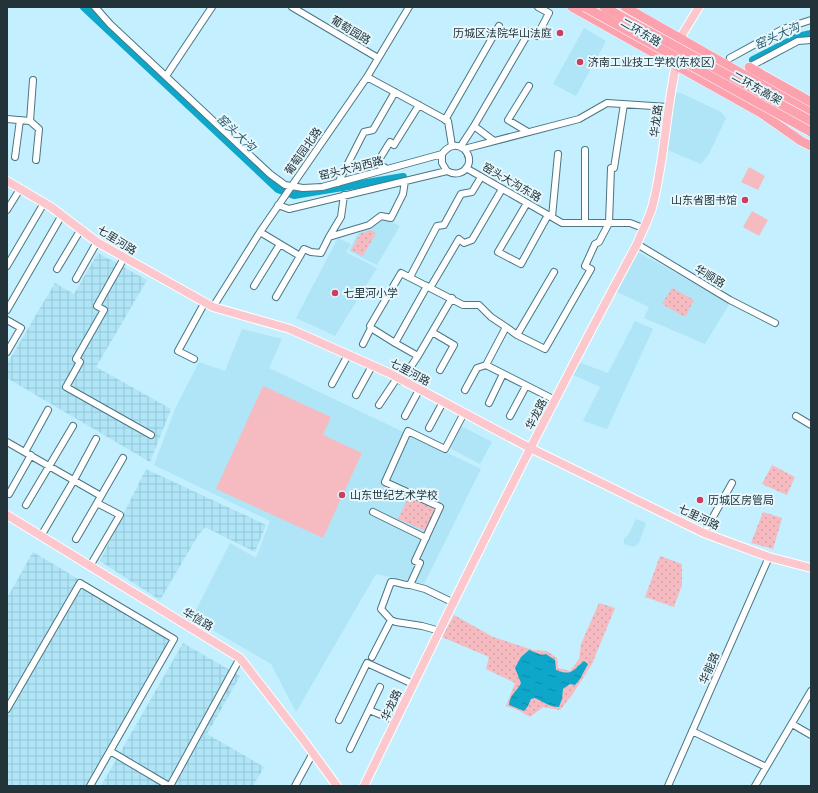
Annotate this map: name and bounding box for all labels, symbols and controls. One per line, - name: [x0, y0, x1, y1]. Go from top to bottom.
- street label: 葡萄园路: [329, 14, 373, 46]
- street label: 二环东路: [619, 16, 663, 48]
- water label: 窑头大沟: [752, 19, 804, 52]
- place label: 历城区法院华山法庭: [453, 27, 552, 39]
- marker: 历城区法院华山法庭: [555, 28, 565, 38]
- place label: 济南工业技工学校(东校区): [588, 56, 715, 68]
- marker: 济南工业技工学校(东校区): [575, 57, 585, 67]
- street label: 二环东高架: [730, 69, 784, 107]
- street label: 华龙路: [648, 104, 664, 138]
- water label: 窑头大沟: [214, 112, 260, 156]
- street label: 葡萄园北路: [282, 125, 324, 177]
- street label: 窑头大沟西路: [318, 154, 384, 182]
- street label: 窑头大沟东路: [480, 160, 544, 204]
- place label: 山东省图书馆: [671, 194, 737, 206]
- marker: 山东省图书馆: [740, 195, 750, 205]
- street label: 七里河路: [95, 223, 139, 257]
- street label: 华顺路: [693, 262, 727, 290]
- place label: 七里河小学: [343, 287, 398, 299]
- marker: 七里河小学: [330, 288, 340, 298]
- street label: 七里河路: [388, 356, 432, 388]
- street label: 华龙路: [523, 397, 549, 431]
- place label: 山东世纪艺术学校: [350, 489, 438, 501]
- marker: 山东世纪艺术学校: [337, 490, 347, 500]
- place label: 历城区房管局: [708, 494, 774, 506]
- marker: 历城区房管局: [695, 495, 705, 505]
- street label: 七里河路: [677, 502, 721, 532]
- street label: 华信路: [181, 605, 215, 633]
- street label: 华能路: [697, 650, 721, 686]
- street label: 华龙路: [379, 688, 403, 722]

